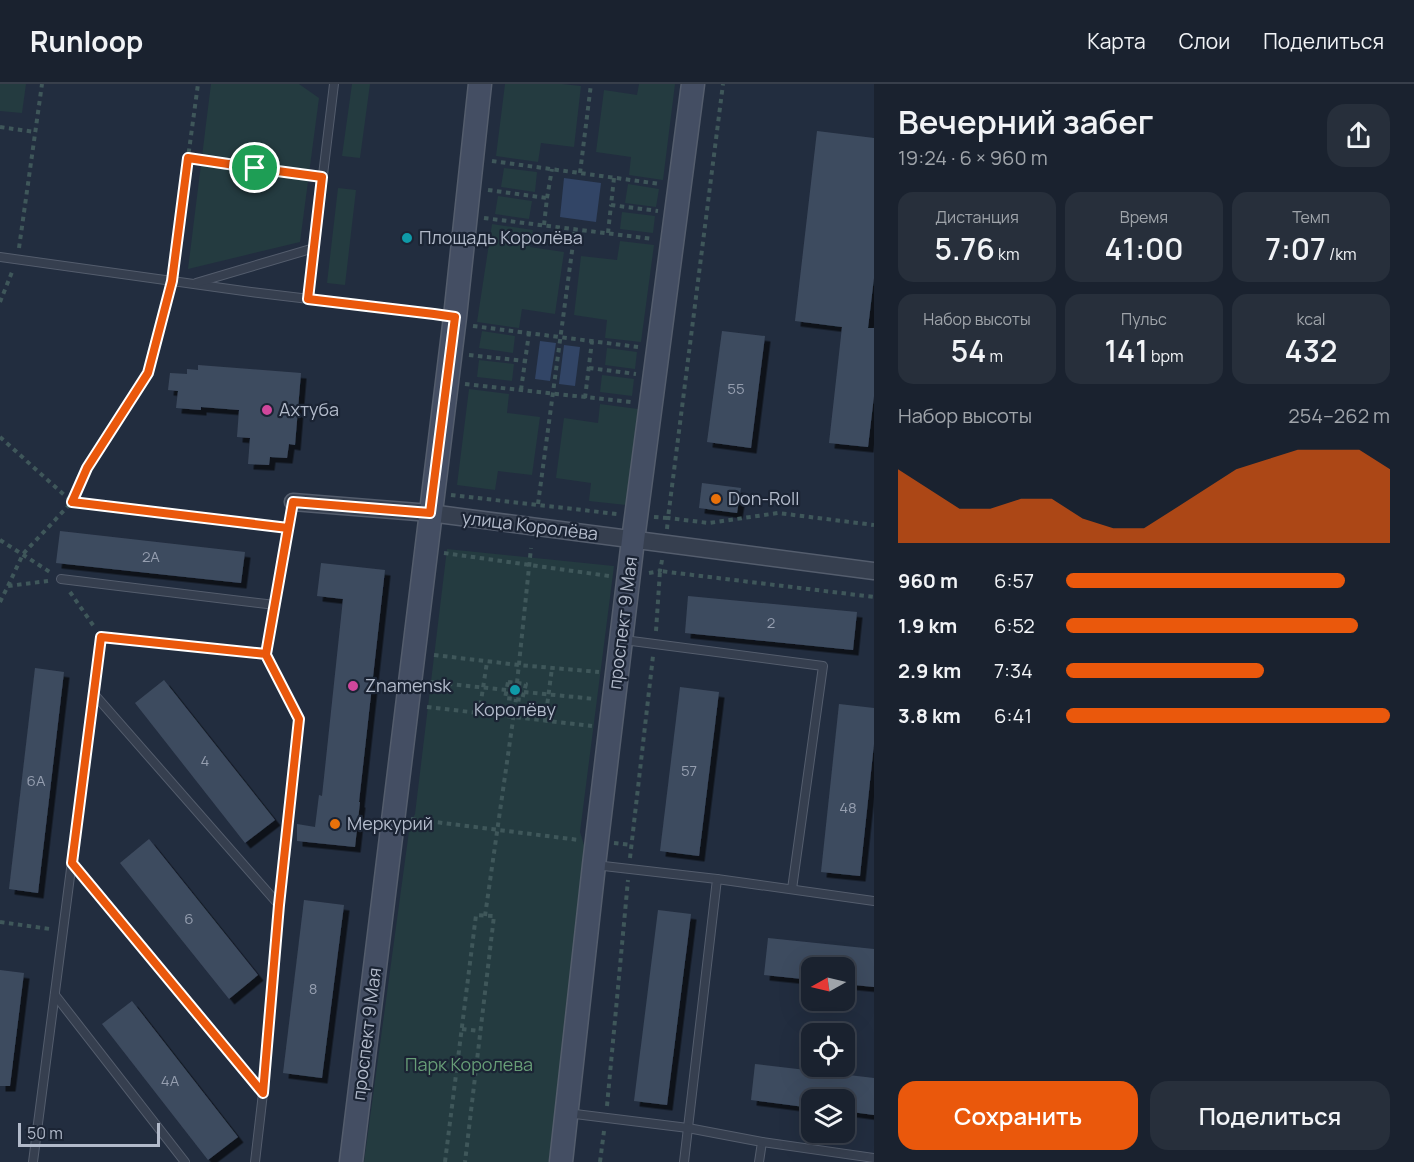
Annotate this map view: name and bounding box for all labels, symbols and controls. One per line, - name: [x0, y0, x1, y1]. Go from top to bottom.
- text: Runloop: [30, 22, 143, 60]
- text: Карта: [1087, 27, 1146, 55]
- text: Слои: [1179, 27, 1230, 55]
- text: Поделиться: [1263, 27, 1384, 55]
- text: Вечерний забег: [898, 99, 1154, 144]
- button: share: [1327, 104, 1390, 167]
- pin: [229, 142, 280, 193]
- text: 19:24 · 6 × 960 m: [898, 144, 1048, 171]
- icon: arrive: [238, 151, 271, 184]
- text: Дистанция: [935, 206, 1019, 228]
- text: Время: [1120, 206, 1168, 228]
- text: Темп: [1292, 206, 1330, 228]
- place label: Площадь Королёва: [419, 225, 583, 249]
- text: 5.76: [934, 228, 995, 269]
- text: 41:00: [1104, 228, 1184, 269]
- text: 7:07: [1265, 228, 1326, 269]
- marker: Площадь Королёва: [400, 231, 414, 245]
- text: km: [995, 243, 1020, 265]
- text: /km: [1326, 243, 1357, 265]
- text: Набор высоты: [923, 308, 1031, 330]
- text: Пульс: [1121, 308, 1167, 330]
- text: kcal: [1296, 308, 1326, 330]
- text: 54: [951, 330, 986, 371]
- text: 141: [1104, 330, 1148, 371]
- text: 432: [1285, 330, 1337, 371]
- text: m: [986, 345, 1003, 367]
- text: bpm: [1148, 345, 1184, 367]
- house number: 55: [727, 378, 745, 399]
- place label: Ахтуба: [279, 397, 339, 421]
- text: Набор высоты: [898, 402, 1032, 429]
- text: 254–262 m: [1288, 402, 1390, 429]
- marker: Ахтуба: [260, 403, 274, 417]
- place label: Don-Roll: [728, 486, 799, 510]
- marker: Don-Roll: [709, 492, 723, 506]
- street label: улица Королёва: [461, 505, 600, 545]
- house number: 2А: [142, 546, 160, 567]
- street label: проспект 9 Мая: [602, 555, 642, 691]
- text: 960 m: [898, 567, 958, 594]
- text: 6:57: [994, 567, 1034, 594]
- house number: 2: [767, 612, 775, 633]
- text: 1.9 km: [898, 612, 957, 639]
- text: 6:52: [994, 612, 1035, 639]
- text: 2.9 km: [898, 657, 961, 684]
- text: 7:34: [994, 657, 1033, 684]
- place label: Znamensk: [365, 673, 452, 697]
- marker: Znamensk: [346, 679, 360, 693]
- marker: Королёву: [508, 683, 522, 697]
- place label: Королёву: [474, 697, 556, 721]
- text: 3.8 km: [898, 702, 961, 729]
- text: 6:41: [994, 702, 1032, 729]
- house number: 4: [201, 750, 210, 771]
- house number: 57: [681, 760, 697, 781]
- house number: 6А: [27, 770, 46, 791]
- house number: 48: [839, 797, 857, 818]
- place label: Меркурий: [347, 811, 433, 835]
- marker: Меркурий: [328, 817, 342, 831]
- house number: 6: [184, 908, 194, 929]
- north arrow: [801, 957, 855, 1011]
- map controls: [801, 957, 855, 1143]
- street label: проспект 9 Мая: [346, 966, 386, 1102]
- house number: 8: [309, 978, 317, 999]
- button: locate: [801, 1023, 855, 1077]
- park label: Парк Королева: [405, 1052, 533, 1076]
- house number: 4А: [161, 1070, 180, 1091]
- button: Сохранить: [898, 1081, 1138, 1150]
- button: Поделиться: [1150, 1081, 1390, 1150]
- button: layers: [801, 1089, 855, 1143]
- scale bar: [18, 1120, 160, 1148]
- text: 50 m: [27, 1122, 63, 1144]

